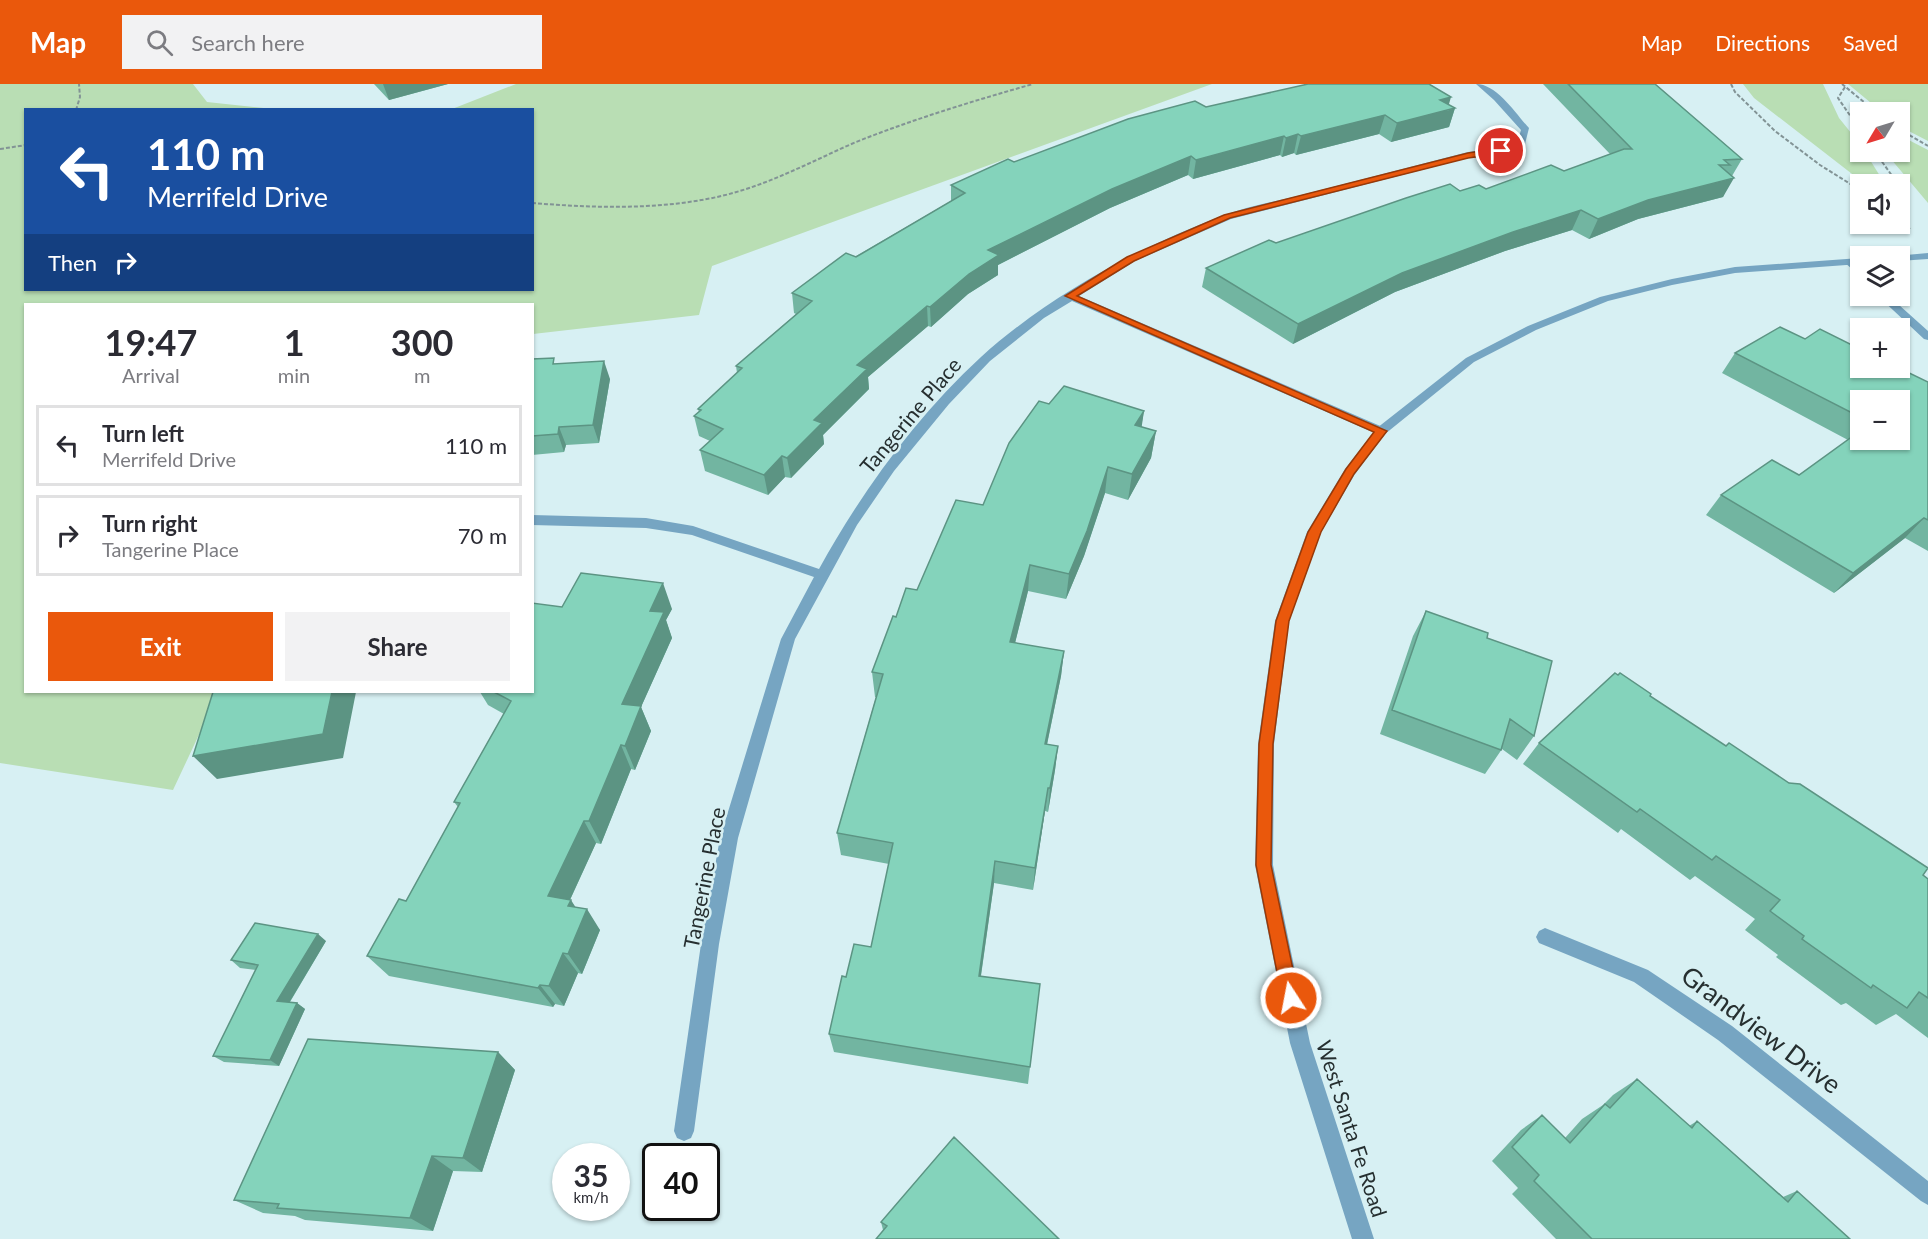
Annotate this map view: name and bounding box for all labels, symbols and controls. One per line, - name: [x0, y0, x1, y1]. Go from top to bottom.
- search box: [122, 15, 542, 69]
- text: Map: [30, 25, 86, 59]
- icon: search: [143, 26, 176, 59]
- text: Search here: [191, 29, 305, 56]
- text: Map: [1641, 30, 1682, 55]
- text: Directions: [1715, 30, 1810, 55]
- text: Saved: [1843, 30, 1898, 55]
- north arrow: [1850, 102, 1910, 162]
- map controls: [1850, 102, 1910, 450]
- pin: [1475, 125, 1526, 176]
- text: 110 m: [147, 129, 265, 179]
- icon: left: [48, 132, 126, 210]
- icon: arrive: [1484, 134, 1517, 167]
- button: sound: [1850, 174, 1910, 234]
- text: Merrifeld Drive: [147, 180, 328, 213]
- icon: right: [109, 246, 142, 279]
- button: layers: [1850, 246, 1910, 306]
- text: Then: [48, 249, 97, 276]
- button: +: [1850, 318, 1910, 378]
- text: 19:47: [105, 320, 197, 364]
- text: 1: [284, 320, 305, 364]
- text: 300: [391, 320, 453, 364]
- street label: Tangerine Place: [854, 352, 966, 478]
- text: Arrival: [122, 363, 180, 387]
- text: min: [278, 363, 310, 387]
- text: m: [414, 363, 430, 387]
- button: −: [1850, 390, 1910, 450]
- text: Turn left: [102, 420, 184, 447]
- icon: left: [51, 429, 84, 462]
- text: 110 m: [445, 432, 507, 459]
- text: Merrifeld Drive: [102, 447, 236, 471]
- text: Turn right: [102, 510, 197, 537]
- icon: right: [51, 519, 84, 552]
- text: 70 m: [458, 522, 507, 549]
- text: Tangerine Place: [102, 537, 239, 561]
- button: Exit: [48, 612, 273, 681]
- button: Share: [285, 612, 510, 681]
- street label: Tangerine Place: [678, 805, 730, 951]
- street label: Grandview Drive: [1675, 959, 1848, 1100]
- position arrow: [1259, 966, 1323, 1030]
- street label: West Santa Fe Road: [1312, 1037, 1393, 1220]
- speed limit sign: 40: [642, 1143, 720, 1221]
- text: 35: [574, 1157, 608, 1193]
- text: km/h: [573, 1188, 609, 1206]

